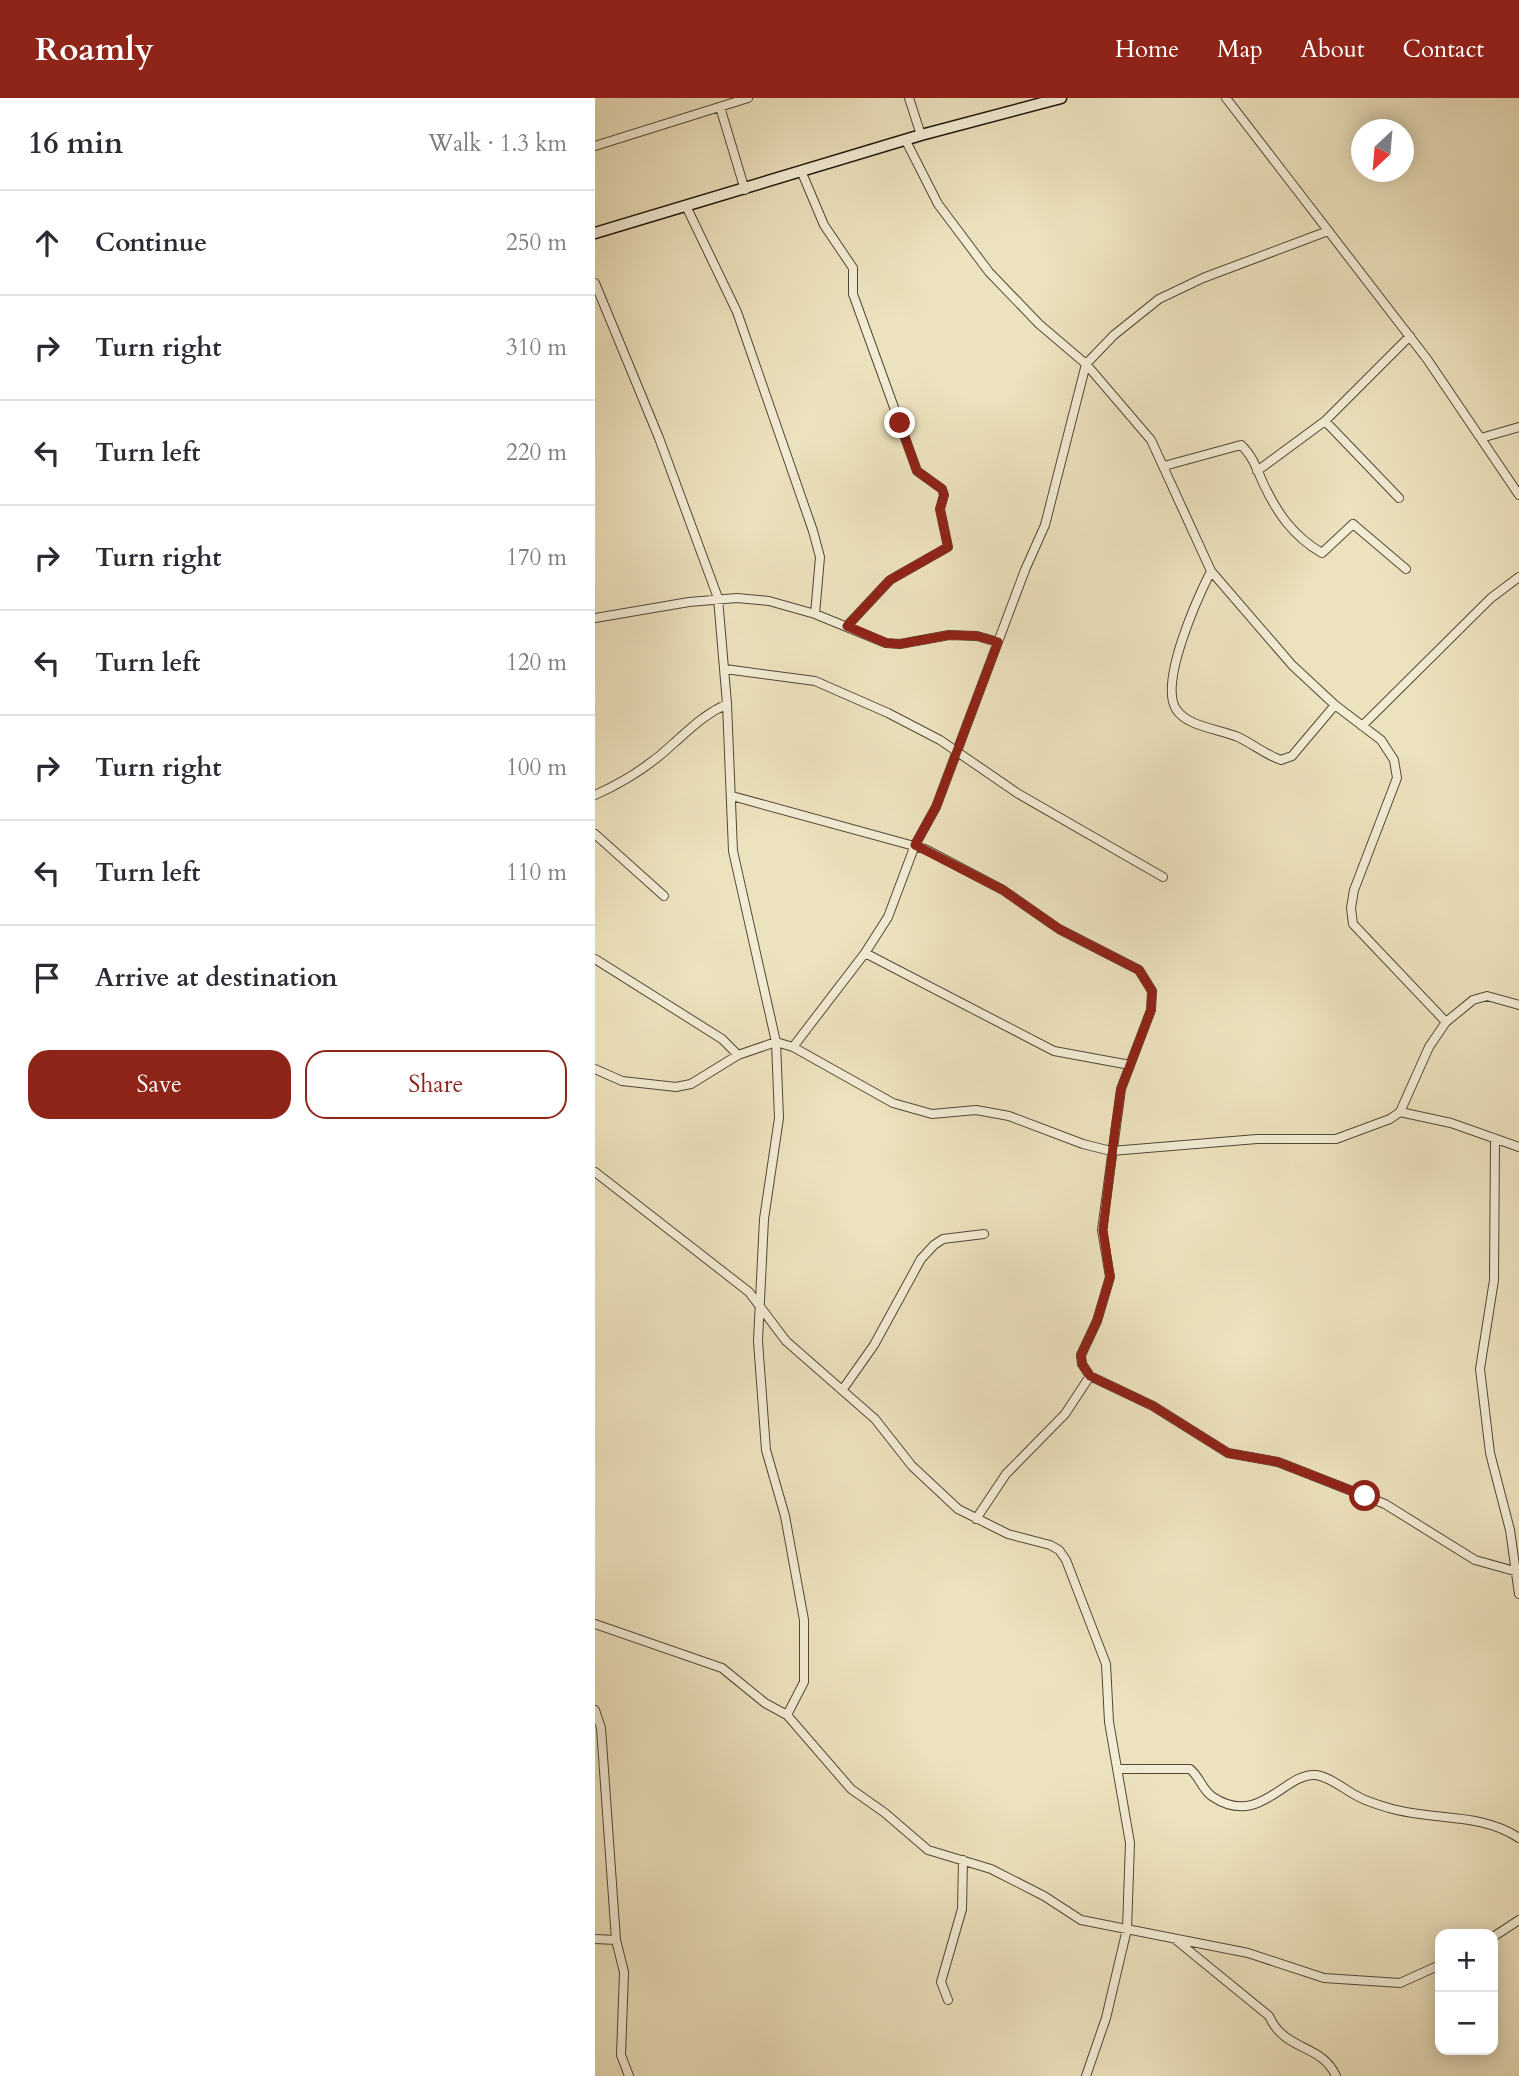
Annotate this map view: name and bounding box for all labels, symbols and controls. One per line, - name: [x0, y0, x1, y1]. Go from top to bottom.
- text: Roamly: [35, 27, 154, 72]
- text: Home: [1115, 33, 1179, 66]
- text: Map: [1217, 33, 1263, 66]
- text: About: [1301, 33, 1365, 66]
- text: Contact: [1403, 33, 1484, 66]
- north arrow: [1351, 119, 1414, 182]
- text: 16 min: [28, 123, 123, 164]
- text: Walk · 1.3 km: [428, 128, 567, 159]
- icon: ahead: [28, 224, 66, 262]
- text: Continue: [95, 225, 207, 260]
- text: 250 m: [506, 227, 567, 258]
- icon: right: [28, 329, 66, 367]
- text: Turn right: [95, 330, 222, 365]
- text: 310 m: [506, 332, 567, 363]
- route end: [884, 407, 915, 438]
- icon: left: [28, 434, 66, 472]
- text: Turn left: [95, 435, 200, 470]
- text: 220 m: [506, 437, 567, 468]
- icon: right: [28, 539, 66, 577]
- text: Turn right: [95, 540, 222, 575]
- text: 170 m: [506, 542, 567, 573]
- icon: left: [28, 644, 66, 682]
- text: Turn left: [95, 645, 200, 680]
- text: 120 m: [506, 647, 567, 678]
- icon: right: [28, 749, 66, 787]
- text: Turn right: [95, 750, 222, 785]
- text: 100 m: [506, 752, 567, 783]
- icon: left: [28, 854, 66, 892]
- text: Turn left: [95, 855, 200, 890]
- text: 110 m: [506, 857, 567, 888]
- icon: arrive: [28, 959, 66, 997]
- text: Arrive at destination: [95, 960, 338, 995]
- button: Save: [28, 1050, 291, 1119]
- button: Share: [305, 1050, 567, 1119]
- route start: [1349, 1480, 1380, 1511]
- map controls: [1435, 1929, 1498, 2055]
- button: +: [1435, 1929, 1498, 1992]
- button: −: [1435, 1992, 1498, 2055]

